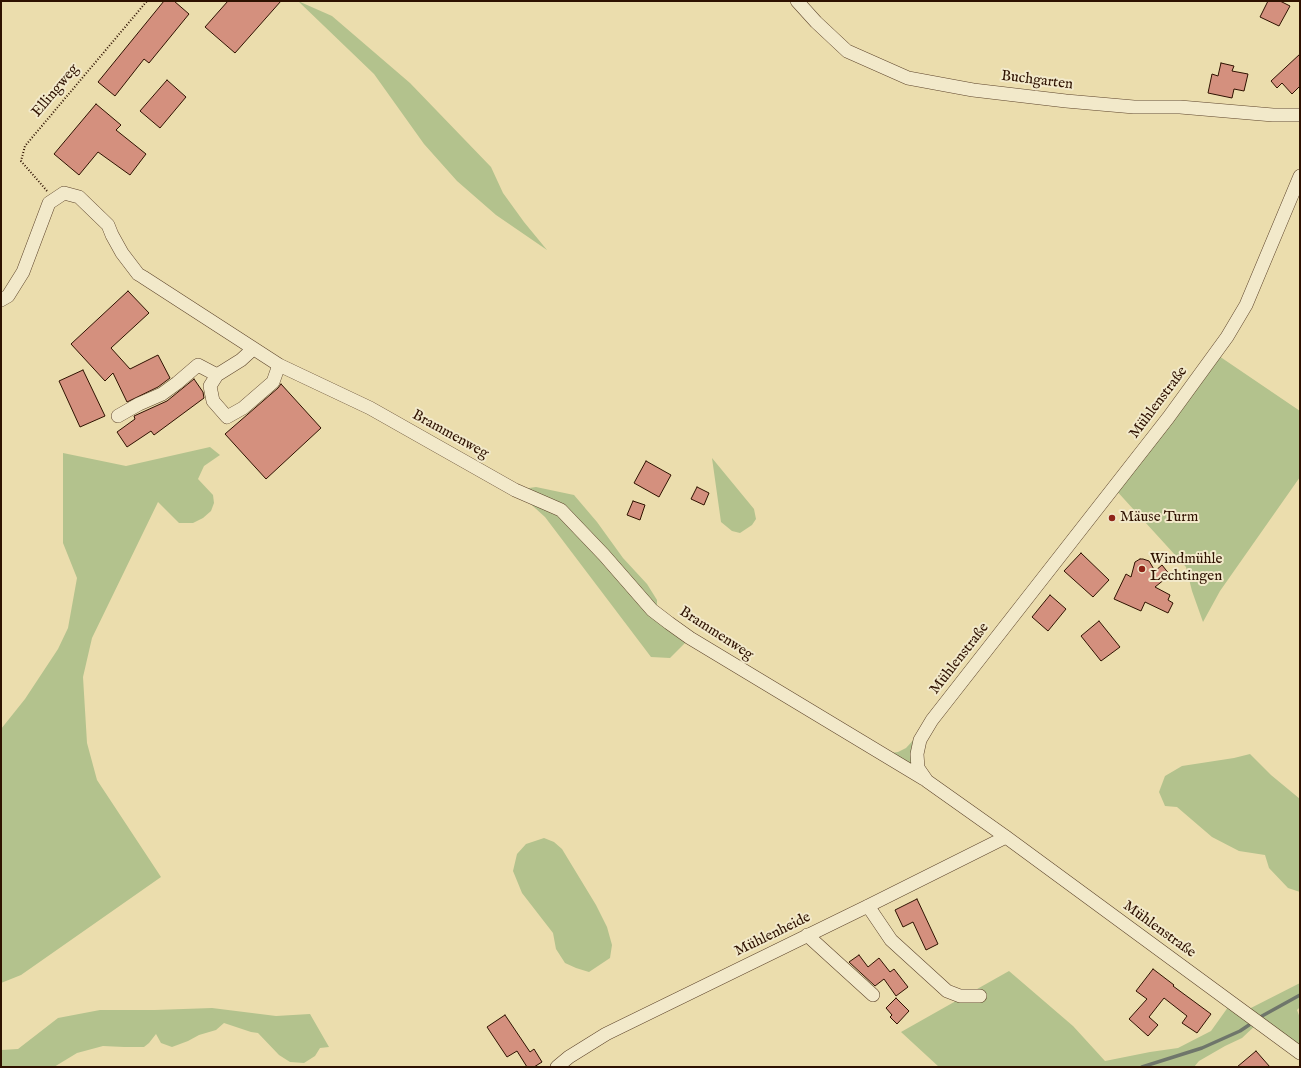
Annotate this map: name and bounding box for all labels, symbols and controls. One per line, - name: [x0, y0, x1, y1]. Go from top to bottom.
- street label: Ellingweg: [29, 61, 83, 121]
- street label: Buchgarten: [1000, 68, 1074, 94]
- street label: Mühlenstraße: [1126, 363, 1192, 443]
- street label: Brammenweg: [409, 407, 491, 463]
- place label: Mäuse Turm: [1120, 509, 1198, 527]
- marker: Mäuse Turm: [1107, 513, 1117, 523]
- place label: Windmühle Lechtingen: [1150, 551, 1222, 586]
- marker: Windmühle Lechtingen: [1137, 564, 1147, 574]
- street label: Brammenweg: [676, 603, 756, 665]
- street label: Mühlenstraße: [927, 620, 993, 698]
- street label: Mühlenstraße: [1119, 898, 1199, 962]
- street label: Mühlenheide: [732, 909, 814, 961]

